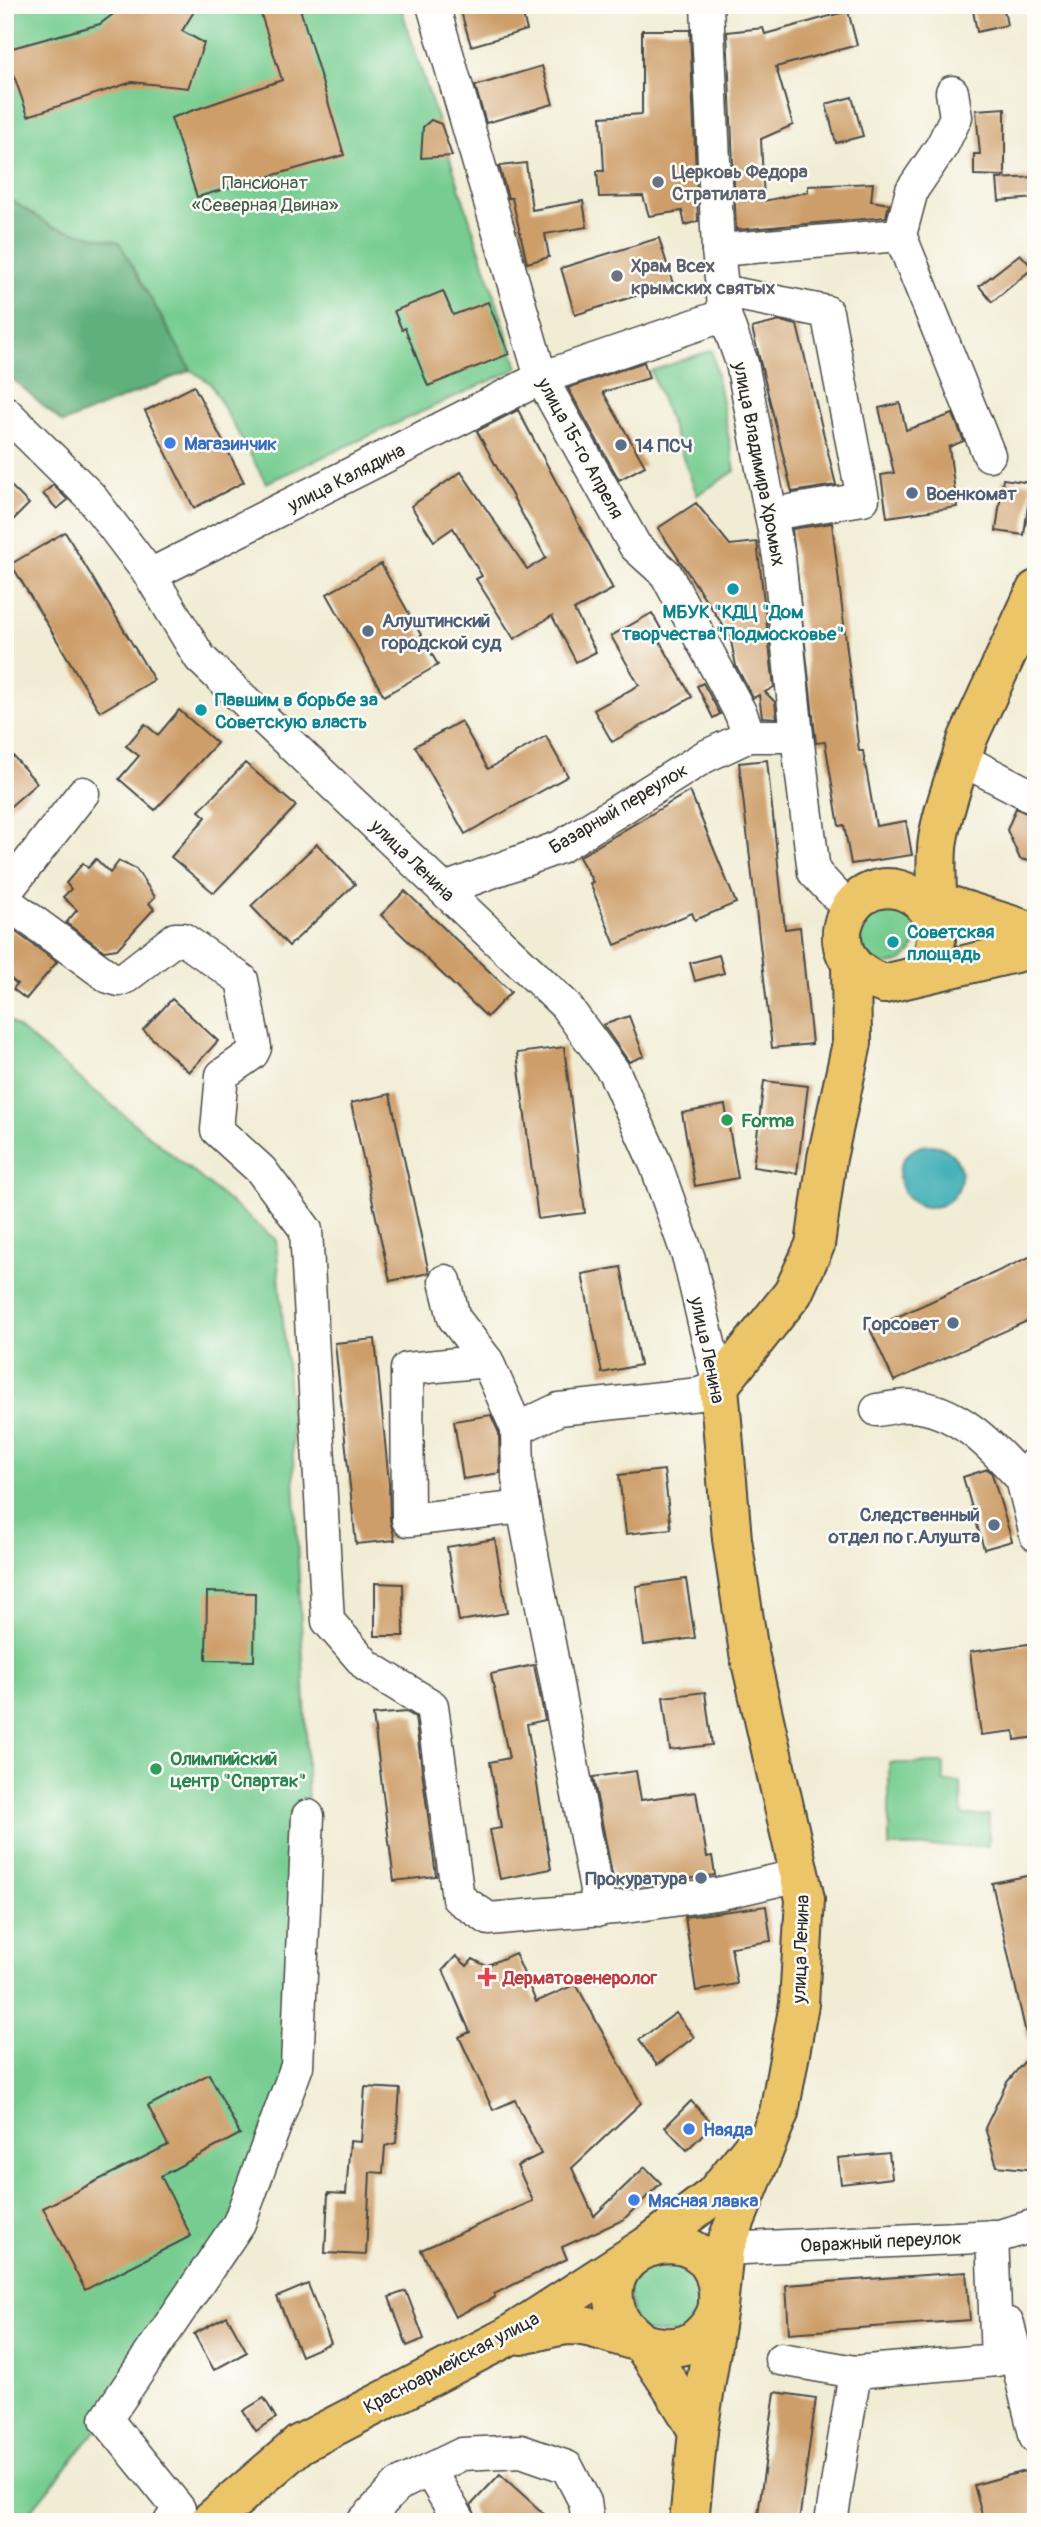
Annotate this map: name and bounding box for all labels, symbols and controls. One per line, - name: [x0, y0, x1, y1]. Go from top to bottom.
- place label: Церковь Федора Стратилата: [672, 160, 808, 206]
- park label: Пансионат «Северная Двина»: [192, 171, 339, 217]
- marker: Церковь Федора Стратилата: [650, 174, 666, 190]
- place label: Храм Всех крымских святых: [631, 254, 775, 300]
- marker: Храм Всех крымских святых: [609, 268, 625, 284]
- street label: улица Владимира Хромых: [727, 359, 791, 568]
- street label: улица 15-го Апреля: [531, 373, 629, 523]
- place label: Магазинчик: [184, 432, 277, 456]
- place label: 14 ПСЧ: [635, 434, 693, 458]
- marker: Магазинчик: [162, 435, 178, 451]
- marker: 14 ПСЧ: [613, 437, 629, 453]
- street label: улица Калядина: [283, 438, 409, 518]
- place label: Военкомат: [926, 482, 1017, 506]
- marker: Военкомат: [904, 485, 920, 501]
- marker: МБУК "КДЦ "Дом творчества"Подмосковье": [725, 581, 741, 597]
- place label: МБУК "КДЦ "Дом творчества"Подмосковье": [622, 600, 844, 646]
- place label: Алуштинский городской суд: [381, 609, 502, 655]
- marker: Алуштинский городской суд: [360, 623, 376, 639]
- place label: Павшим в борьбе за Советскую власть: [215, 688, 378, 734]
- marker: Павшим в борьбе за Советскую власть: [193, 702, 209, 718]
- street label: Базарный переулок: [545, 758, 692, 860]
- street label: улица Ленина: [364, 814, 460, 907]
- place label: Советская площадь: [907, 920, 994, 966]
- marker: Советская площадь: [885, 934, 901, 950]
- place label: Forma: [741, 1109, 794, 1133]
- marker: Forma: [719, 1112, 735, 1128]
- street label: улица Ленина: [684, 1294, 730, 1406]
- place label: Горсовет: [863, 1312, 939, 1336]
- marker: Горсовет: [945, 1315, 961, 1331]
- place label: Следственный отдел по г.Алушта: [828, 1503, 980, 1549]
- marker: Следственный отдел по г.Алушта: [986, 1517, 1002, 1533]
- place label: Олимпийский центр "Спартак": [170, 1747, 306, 1793]
- marker: Олимпийский центр "Спартак": [148, 1761, 164, 1777]
- place label: Прокуратура: [585, 1867, 687, 1891]
- marker: Прокуратура: [693, 1870, 709, 1886]
- street label: улица Ленина: [787, 1894, 815, 2005]
- place label: Дерматовенеролог: [502, 1966, 658, 1990]
- marker: Дерматовенеролог: [477, 1967, 497, 1987]
- place label: Наяда: [703, 2118, 753, 2142]
- marker: Наяда: [681, 2121, 697, 2137]
- place label: Мясная лавка: [648, 2189, 759, 2213]
- marker: Мясная лавка: [626, 2192, 642, 2208]
- street label: Овражный переулок: [800, 2226, 963, 2258]
- street label: Красноармейская улица: [360, 2306, 544, 2419]

